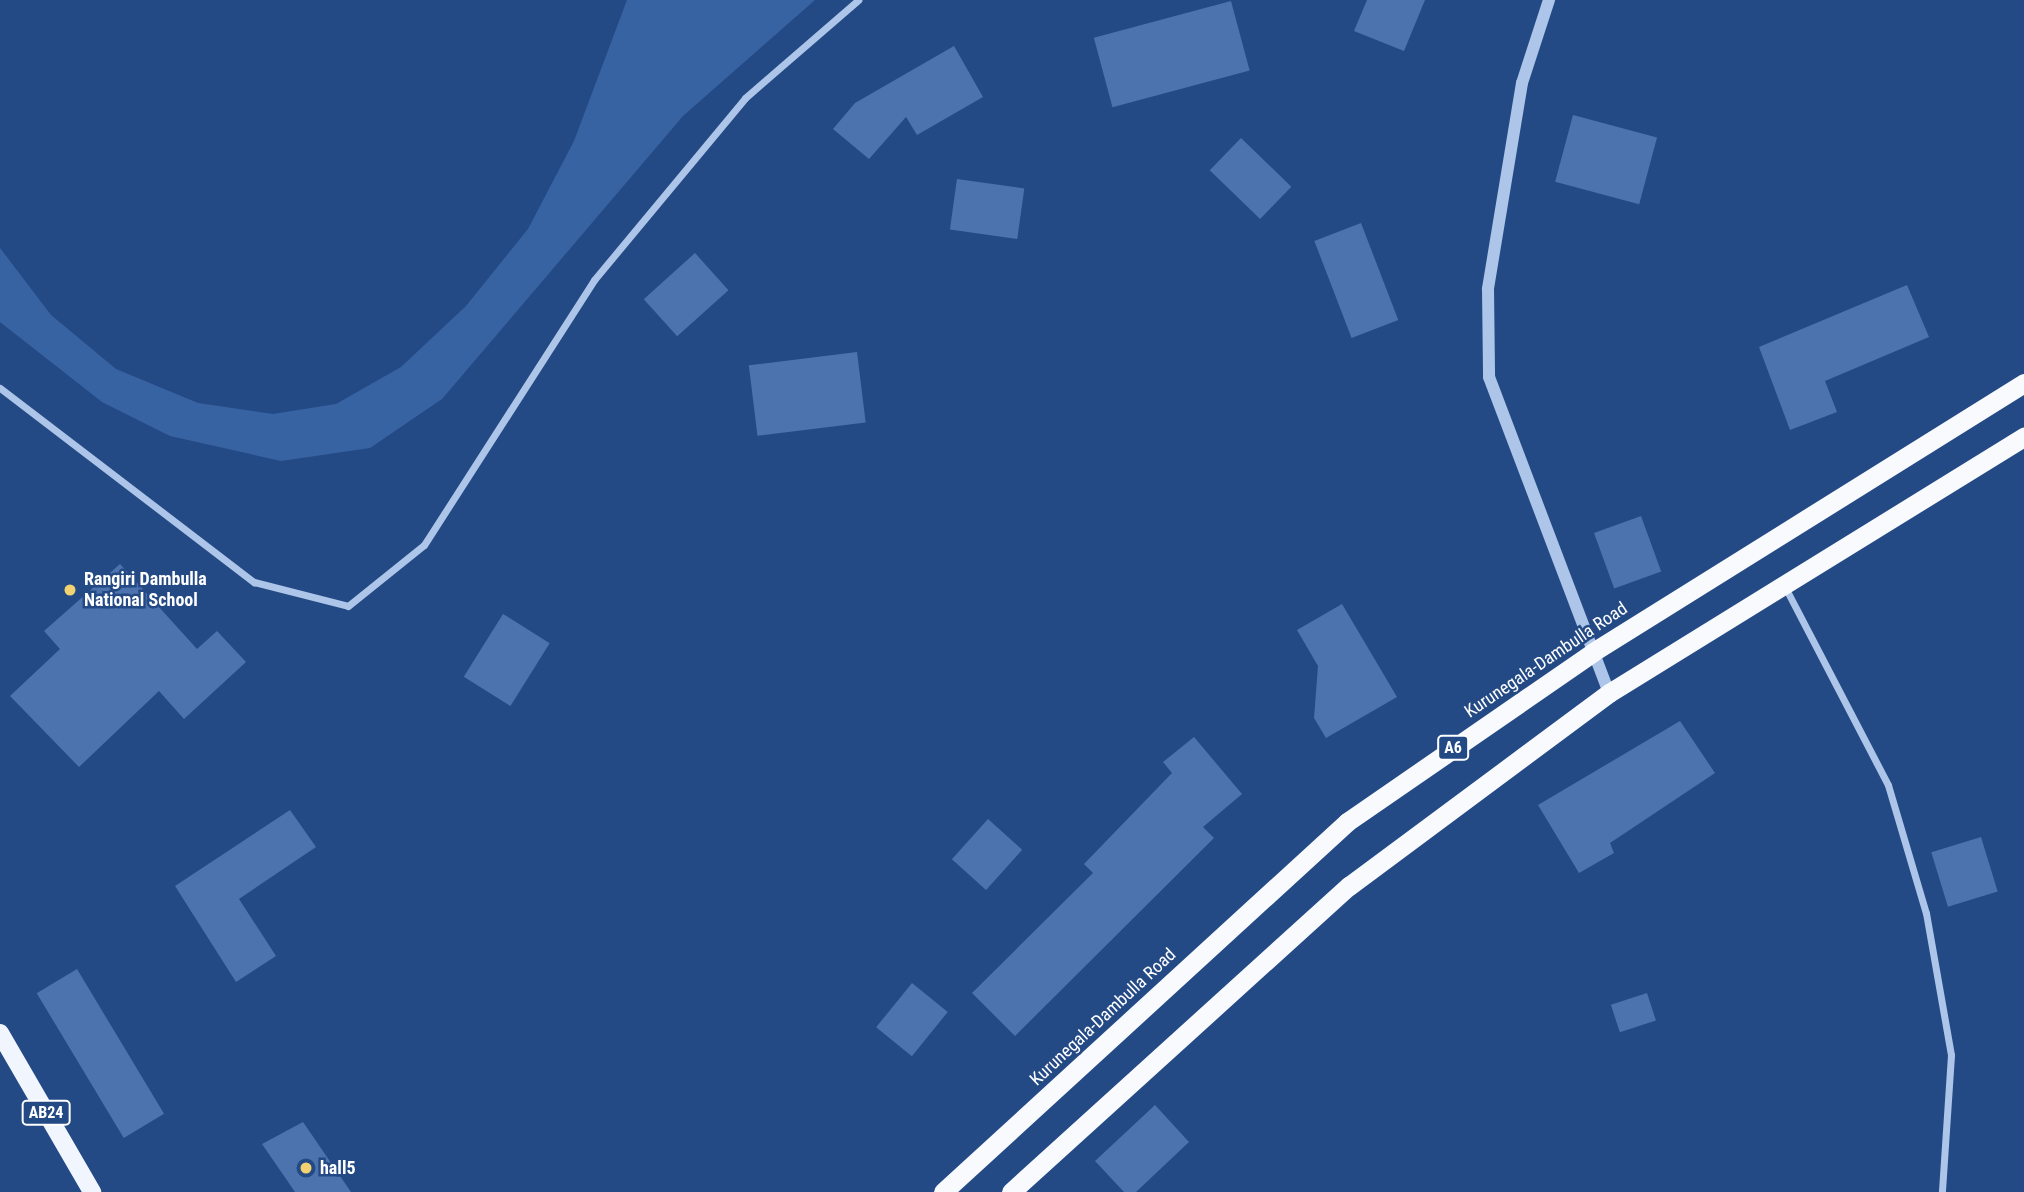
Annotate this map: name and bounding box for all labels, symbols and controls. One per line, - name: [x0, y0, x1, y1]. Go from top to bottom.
- place label: Rangiri Dambulla National School: [84, 569, 207, 612]
- marker: Rangiri Dambulla National School: [62, 582, 78, 598]
- street label: Kurunegala-Dambulla Road: [1461, 597, 1631, 723]
- road number: A6: [1436, 736, 1470, 761]
- street label: Kurunegala-Dambulla Road: [1026, 944, 1180, 1090]
- road number: AB24: [22, 1100, 70, 1126]
- place label: hall5: [320, 1157, 356, 1179]
- marker: hall5: [298, 1160, 314, 1176]

